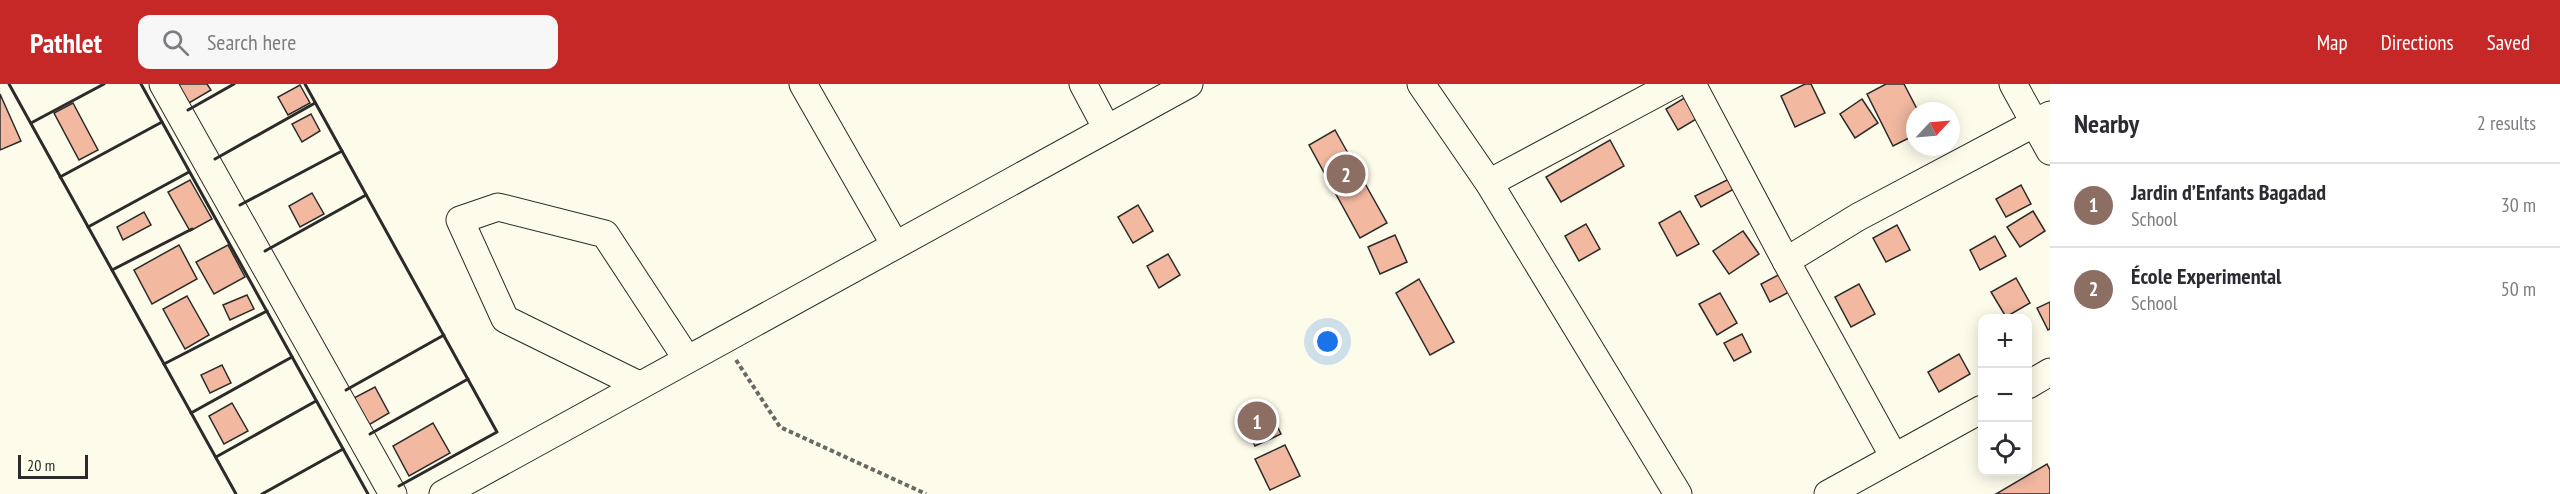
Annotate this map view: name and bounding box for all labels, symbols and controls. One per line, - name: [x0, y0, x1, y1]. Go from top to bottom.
- search box: [138, 15, 558, 69]
- text: Pathlet: [30, 24, 102, 61]
- icon: search: [159, 26, 192, 59]
- text: Search here: [207, 28, 296, 56]
- text: Map: [2317, 29, 2348, 56]
- text: Directions: [2381, 29, 2454, 56]
- text: Saved: [2487, 29, 2530, 56]
- north arrow: [1906, 102, 1960, 156]
- text: Nearby: [2074, 107, 2139, 140]
- text: 2 results: [2477, 110, 2536, 136]
- pin: 2: [1326, 152, 1366, 196]
- text: Jardin d’Enfants Bagadad: [2131, 178, 2326, 206]
- text: 1: [2089, 192, 2098, 218]
- text: 30 m: [2501, 192, 2536, 218]
- text: School: [2131, 206, 2177, 232]
- text: École Experimental: [2131, 262, 2281, 290]
- text: 2: [2089, 276, 2098, 302]
- text: 50 m: [2501, 276, 2536, 302]
- text: School: [2131, 290, 2177, 316]
- map controls: [1978, 314, 2032, 476]
- button: +: [1978, 314, 2032, 368]
- your location: [1313, 327, 1342, 356]
- button: −: [1978, 368, 2032, 422]
- pin: 1: [1238, 398, 1276, 444]
- button: locate: [1978, 422, 2032, 476]
- scale bar: [18, 452, 88, 480]
- text: 20 m: [27, 455, 55, 475]

